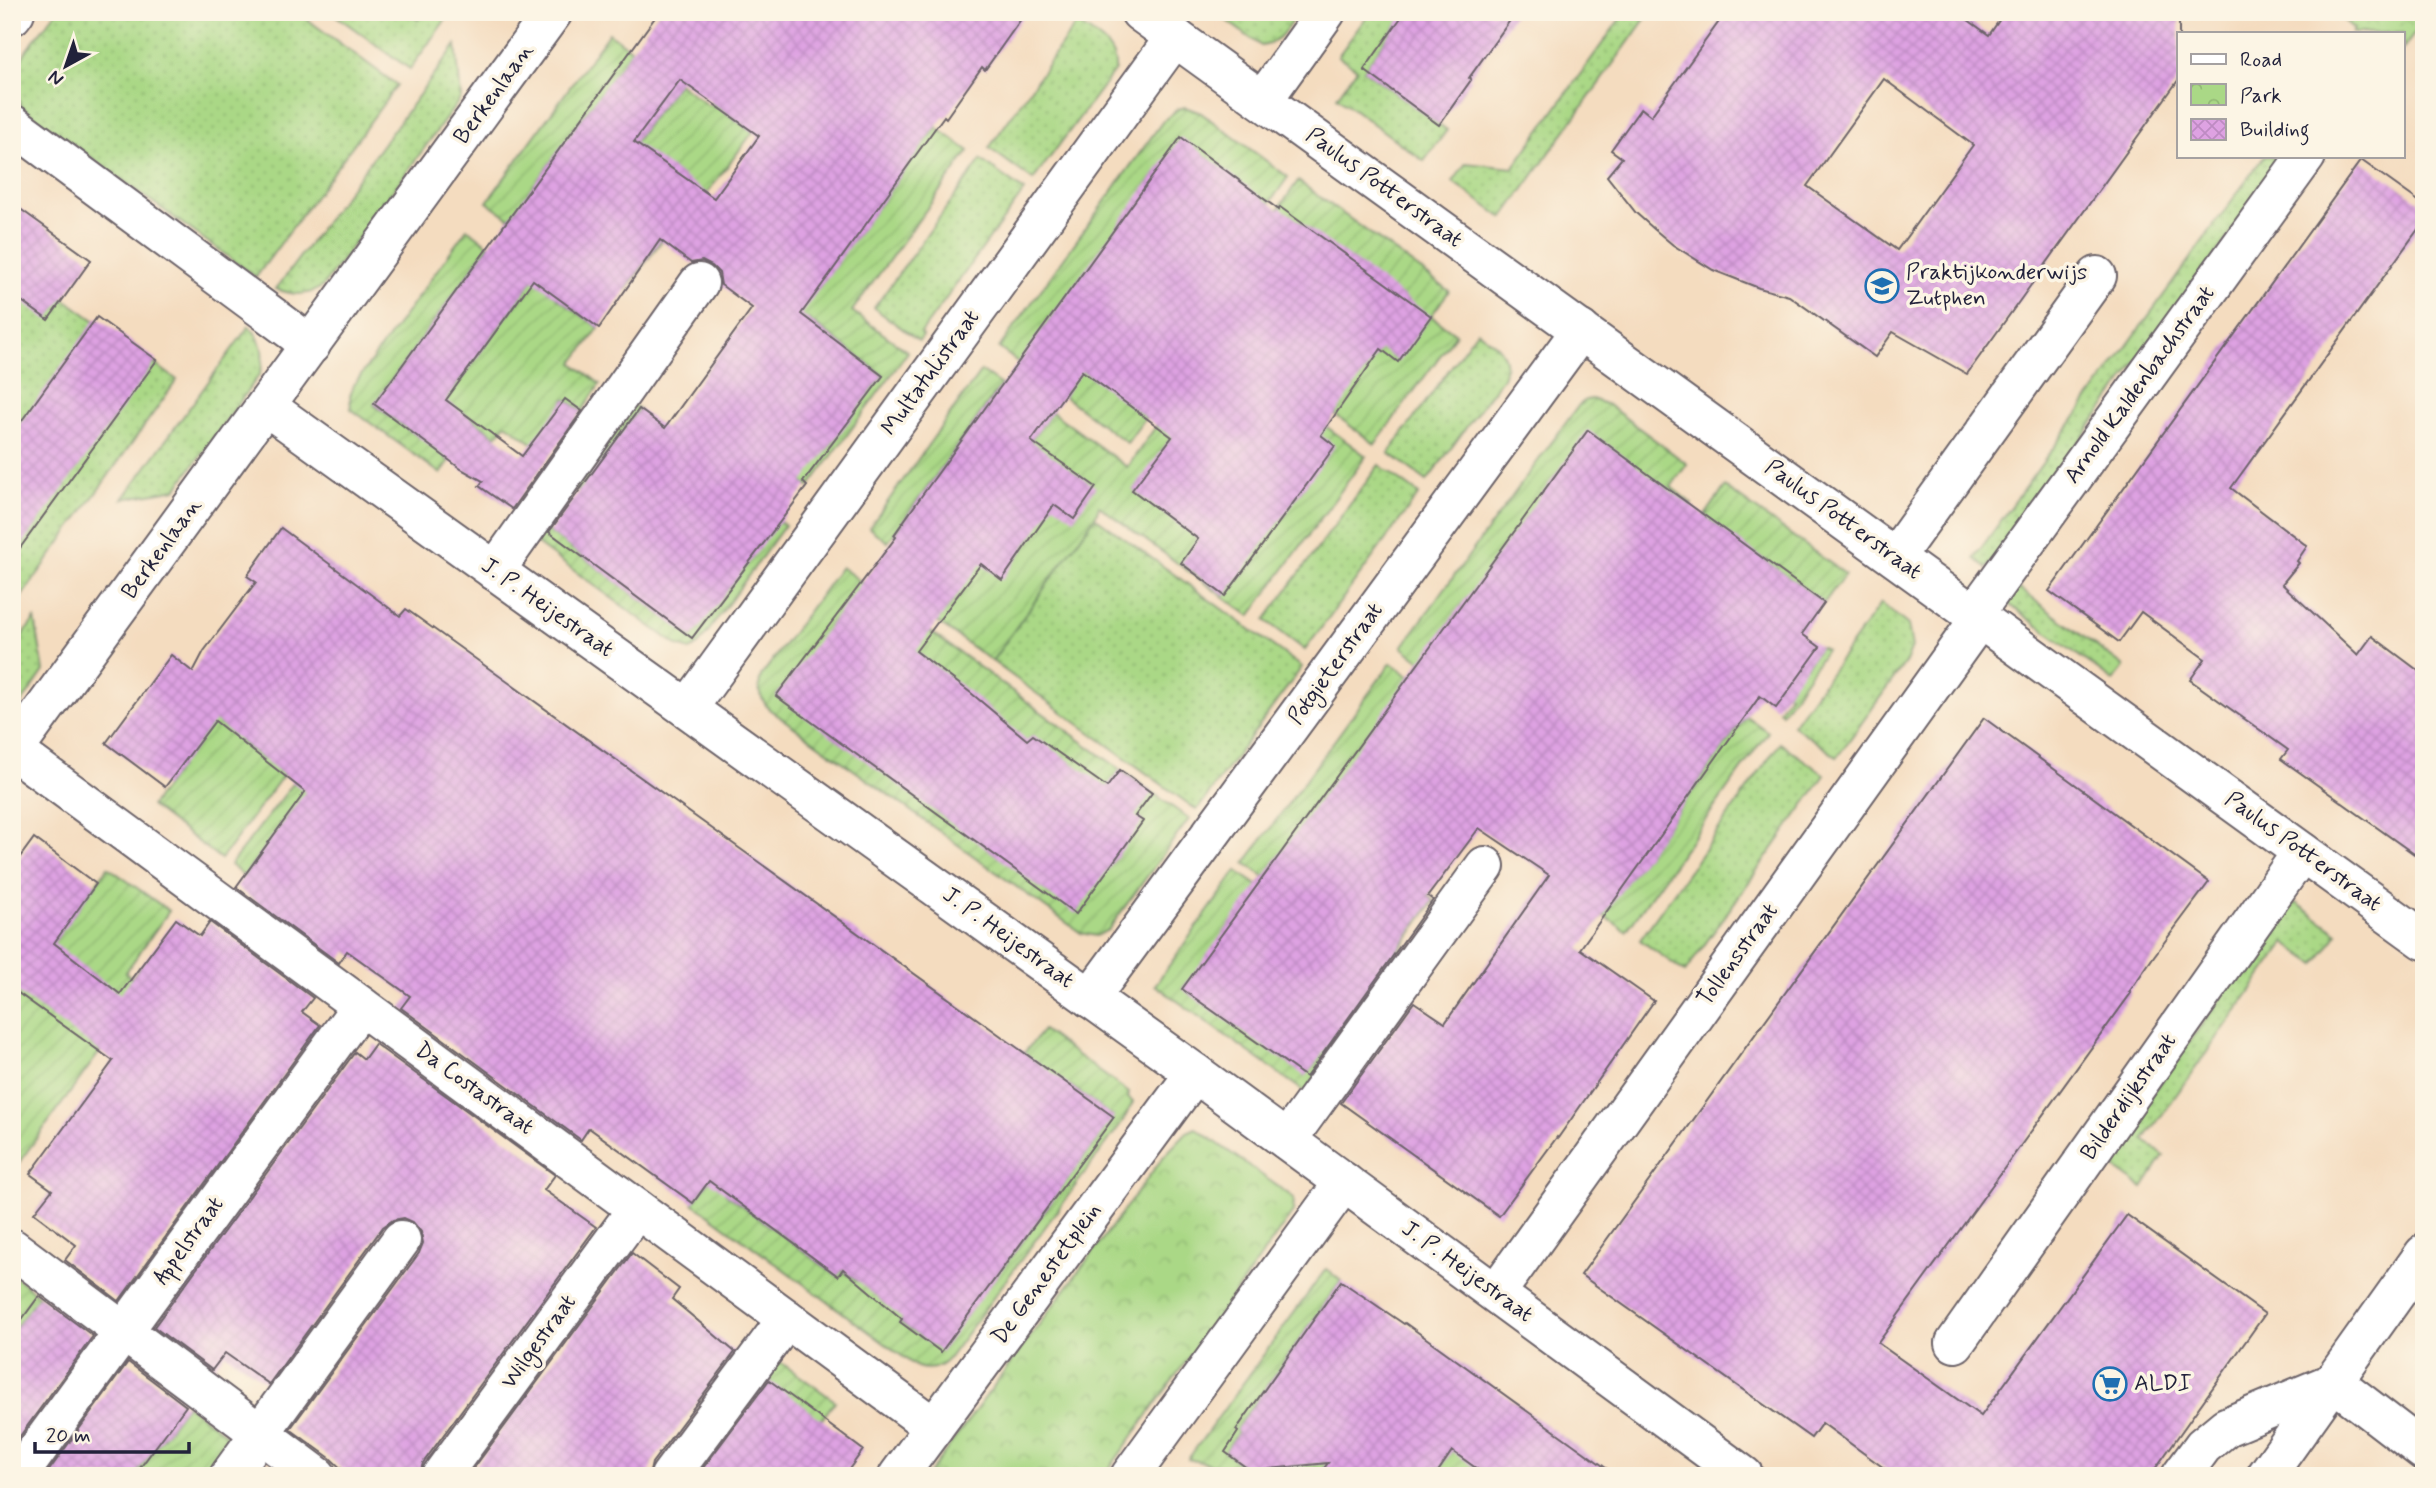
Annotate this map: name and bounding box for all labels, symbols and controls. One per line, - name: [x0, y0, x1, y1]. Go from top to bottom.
- north arrow: [32, 32, 102, 102]
- legend: [2177, 32, 2404, 158]
- street label: Berkenlaan: [447, 37, 541, 151]
- text: Road: [2240, 46, 2282, 74]
- text: N: [43, 64, 69, 92]
- text: Park: [2240, 82, 2282, 110]
- text: Building: [2240, 116, 2310, 146]
- street label: Paulus Potterstraat: [1300, 121, 1468, 255]
- place label: Praktijkonderwijs Zutphen: [1906, 258, 2087, 314]
- school or university icon: Praktijkonderwijs Zutphen: [1863, 267, 1901, 305]
- street label: Arnold Kaldenbachstraat: [2058, 280, 2222, 490]
- street label: Multatulistraat: [875, 304, 987, 442]
- street label: Paulus Potterstraat: [1759, 453, 1927, 587]
- street label: Berkenlaan: [115, 492, 209, 606]
- street label: J. P. Heijestraat: [475, 551, 619, 665]
- street label: Potgieterstraat: [1282, 597, 1392, 732]
- street label: Paulus Potterstraat: [2219, 785, 2387, 919]
- street label: J. P. Heijestraat: [936, 880, 1080, 996]
- street label: Tollensstraat: [1690, 897, 1786, 1013]
- street label: Bilderdijkstraat: [2074, 1028, 2184, 1166]
- street label: Da Costastraat: [408, 1036, 540, 1142]
- street label: Appelstraat: [147, 1191, 232, 1292]
- street label: De Genestetplein: [985, 1197, 1109, 1351]
- street label: J. P. Heijestraat: [1395, 1214, 1539, 1330]
- street label: Wilgestraat: [494, 1289, 585, 1397]
- supermarket icon: ALDI: [2091, 1365, 2129, 1403]
- place label: ALDI: [2134, 1369, 2191, 1399]
- scale bar: [35, 1411, 189, 1455]
- text: 20 m: [46, 1422, 91, 1450]

